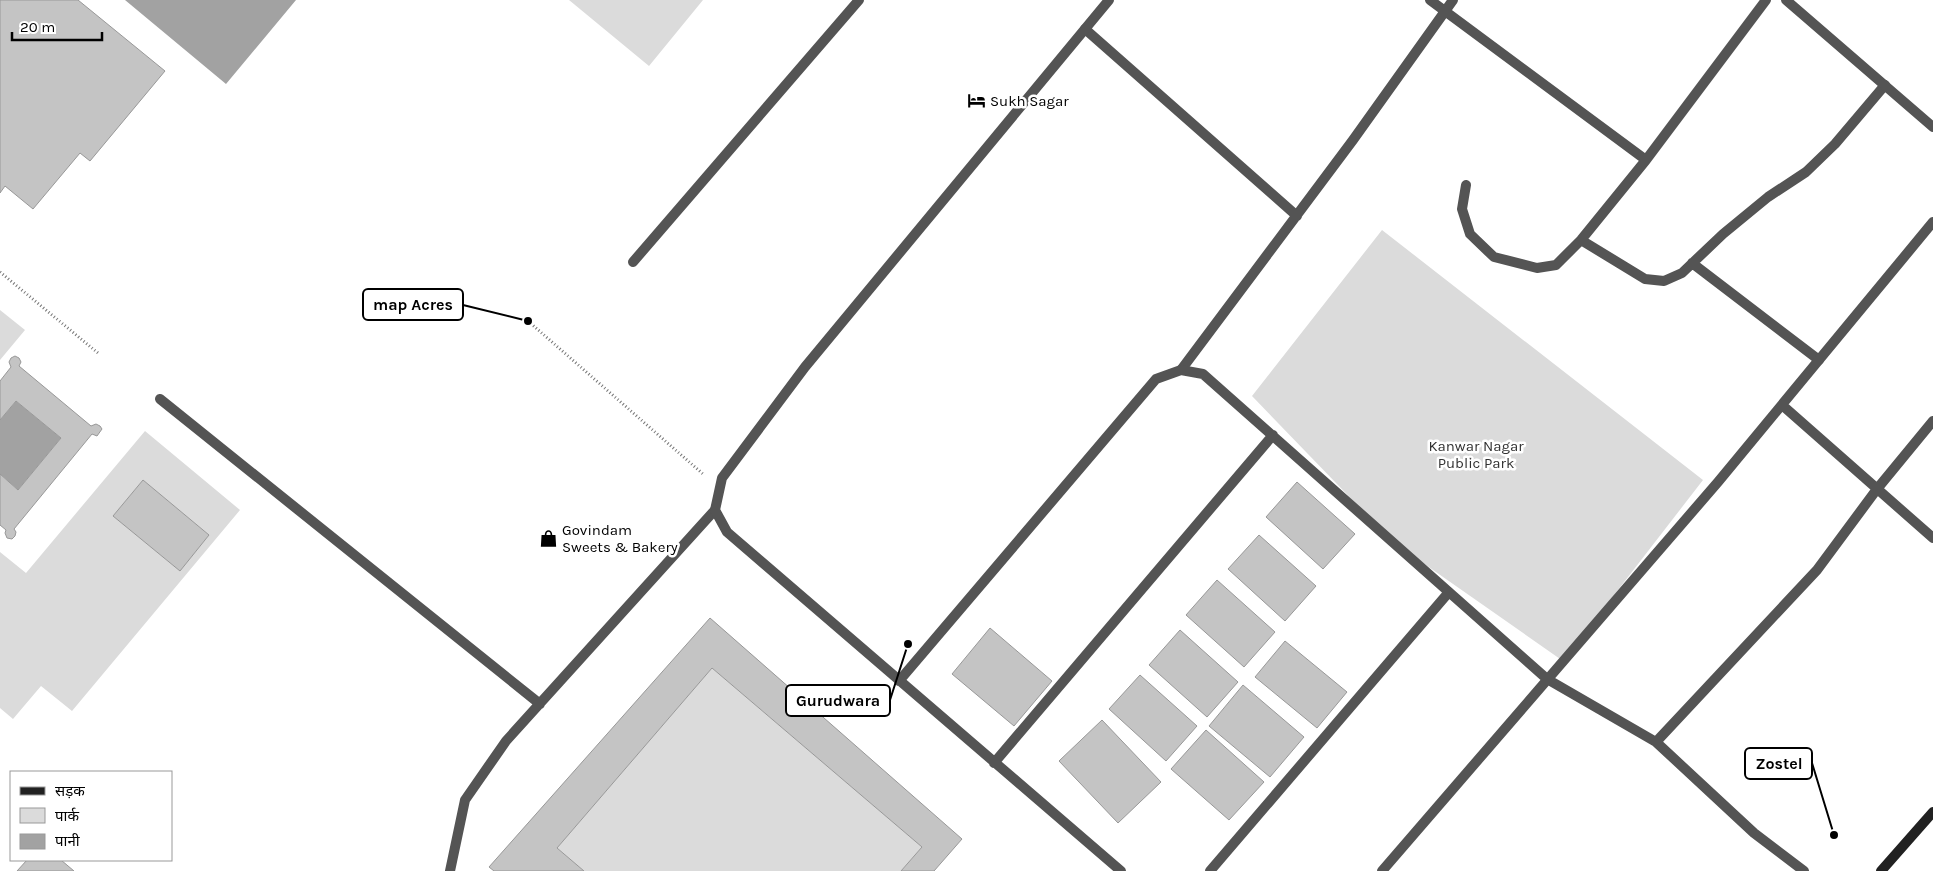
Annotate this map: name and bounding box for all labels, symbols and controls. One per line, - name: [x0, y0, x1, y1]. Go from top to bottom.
- scale bar: [12, 10, 102, 42]
- text: 20 m: [20, 18, 55, 36]
- hotel icon: Sukh Sagar: [966, 91, 986, 111]
- place label: Sukh Sagar: [990, 92, 1069, 110]
- callout: map Acres: [363, 289, 463, 320]
- text: map Acres: [373, 295, 453, 314]
- park label: Kanwar Nagar Public Park: [1428, 437, 1524, 472]
- place label: Govindam Sweets & Bakery: [562, 521, 678, 556]
- shop icon: Govindam Sweets & Bakery: [538, 529, 558, 549]
- callout: Gurudwara: [786, 685, 890, 716]
- text: Gurudwara: [796, 691, 880, 710]
- callout: Zostel: [1745, 748, 1812, 779]
- text: Zostel: [1755, 754, 1803, 773]
- legend: [10, 771, 172, 861]
- text: सड़क: [55, 782, 85, 800]
- text: पार्क: [55, 807, 79, 825]
- text: पानी: [55, 832, 81, 850]

